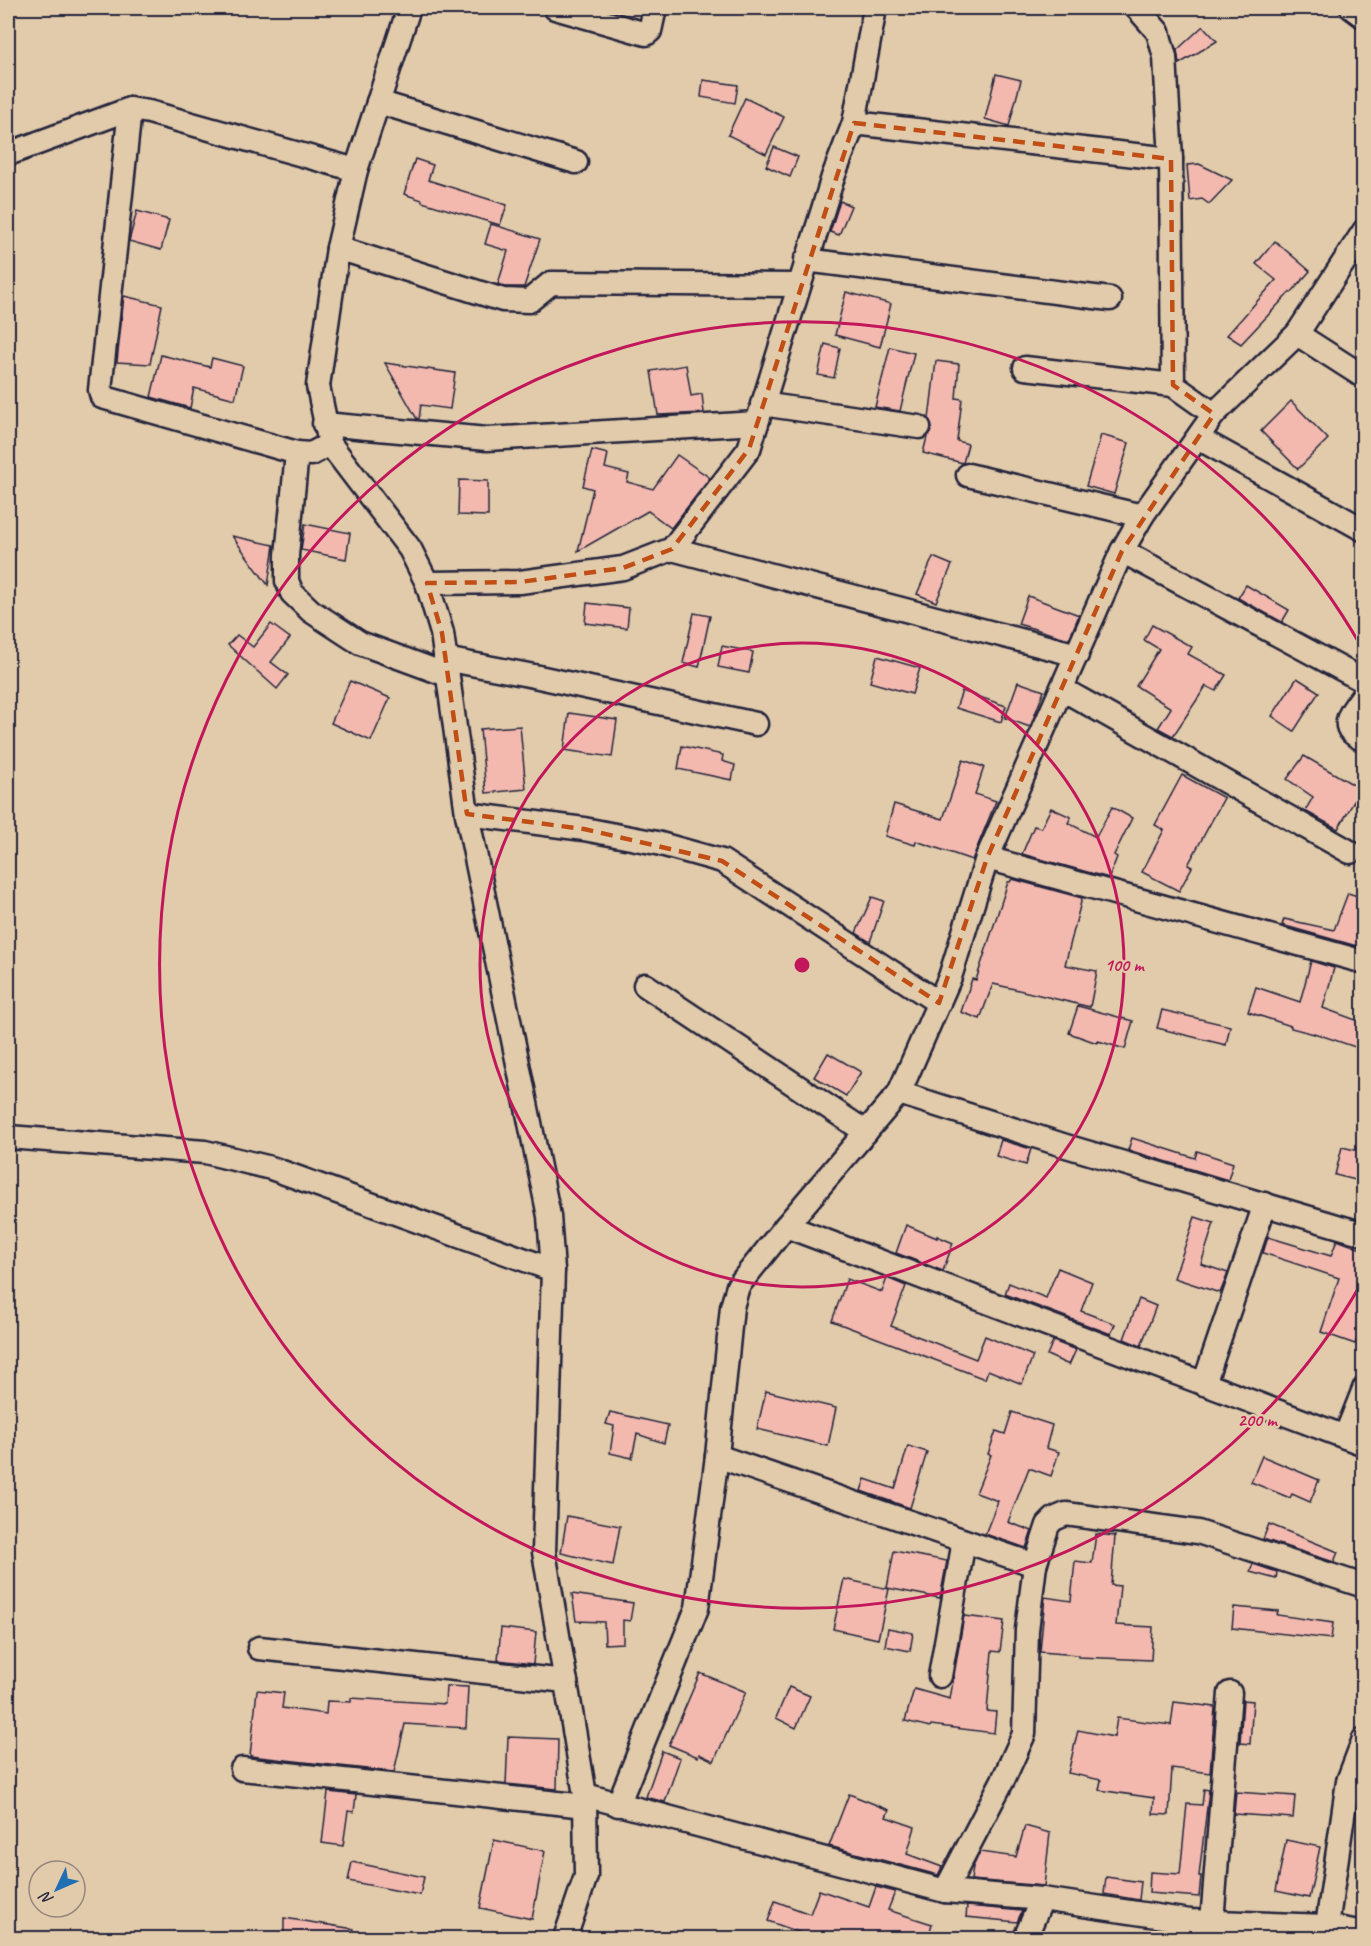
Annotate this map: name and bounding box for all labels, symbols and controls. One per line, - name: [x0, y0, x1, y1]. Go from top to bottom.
- text: 100 m: [1105, 954, 1145, 976]
- centre of rings: [792, 955, 812, 975]
- text: 200 m: [1238, 1409, 1278, 1431]
- north arrow: [27, 1859, 87, 1919]
- text: N: [34, 1886, 58, 1909]

